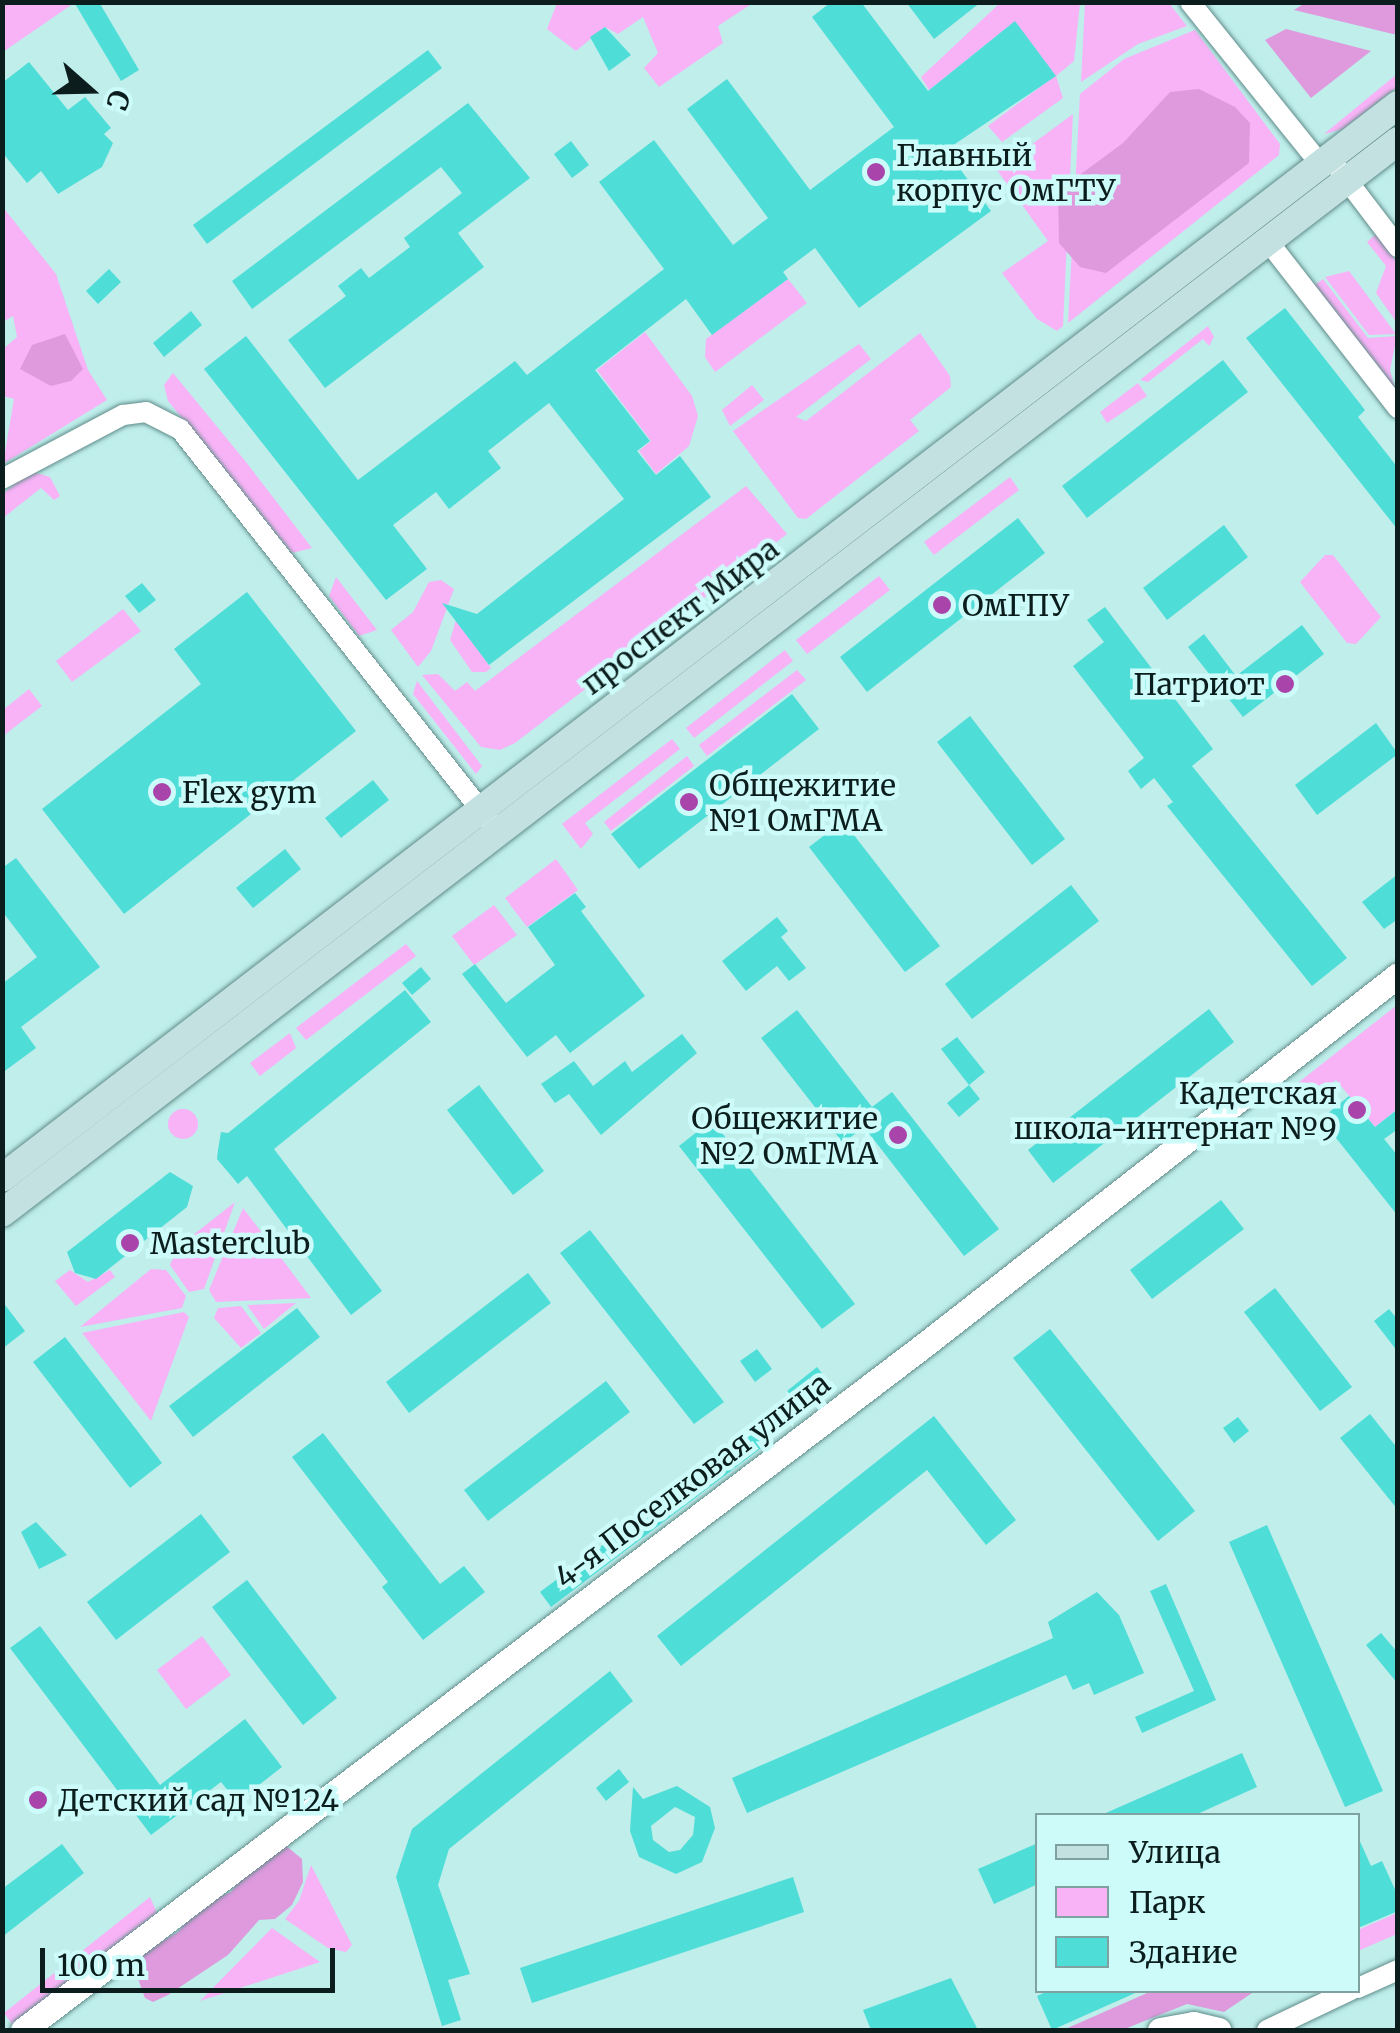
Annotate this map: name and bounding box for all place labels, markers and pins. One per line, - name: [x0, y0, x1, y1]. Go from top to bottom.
- place label: Главный корпус ОмГТУ: [896, 137, 1116, 208]
- marker: Главный корпус ОмГТУ: [865, 161, 887, 183]
- place label: ОмГПУ: [962, 587, 1069, 623]
- marker: ОмГПУ: [931, 594, 953, 616]
- place label: Патриот: [1133, 666, 1265, 702]
- marker: Патриот: [1274, 673, 1296, 695]
- place label: Общежитие №1 ОмГМА: [709, 767, 896, 838]
- place label: Flex gym: [182, 774, 316, 810]
- marker: Flex gym: [151, 781, 173, 803]
- marker: Общежитие №1 ОмГМА: [678, 791, 700, 813]
- place label: Кадетская школа-интернат №9: [1014, 1075, 1337, 1146]
- marker: Кадетская школа-интернат №9: [1346, 1099, 1368, 1121]
- place label: Общежитие №2 ОмГМА: [691, 1100, 878, 1170]
- marker: Общежитие №2 ОмГМА: [887, 1124, 909, 1146]
- place label: Masterclub: [150, 1225, 310, 1261]
- marker: Masterclub: [119, 1232, 141, 1254]
- place label: Детский сад №124: [58, 1782, 339, 1818]
- marker: Детский сад №124: [27, 1789, 49, 1811]

